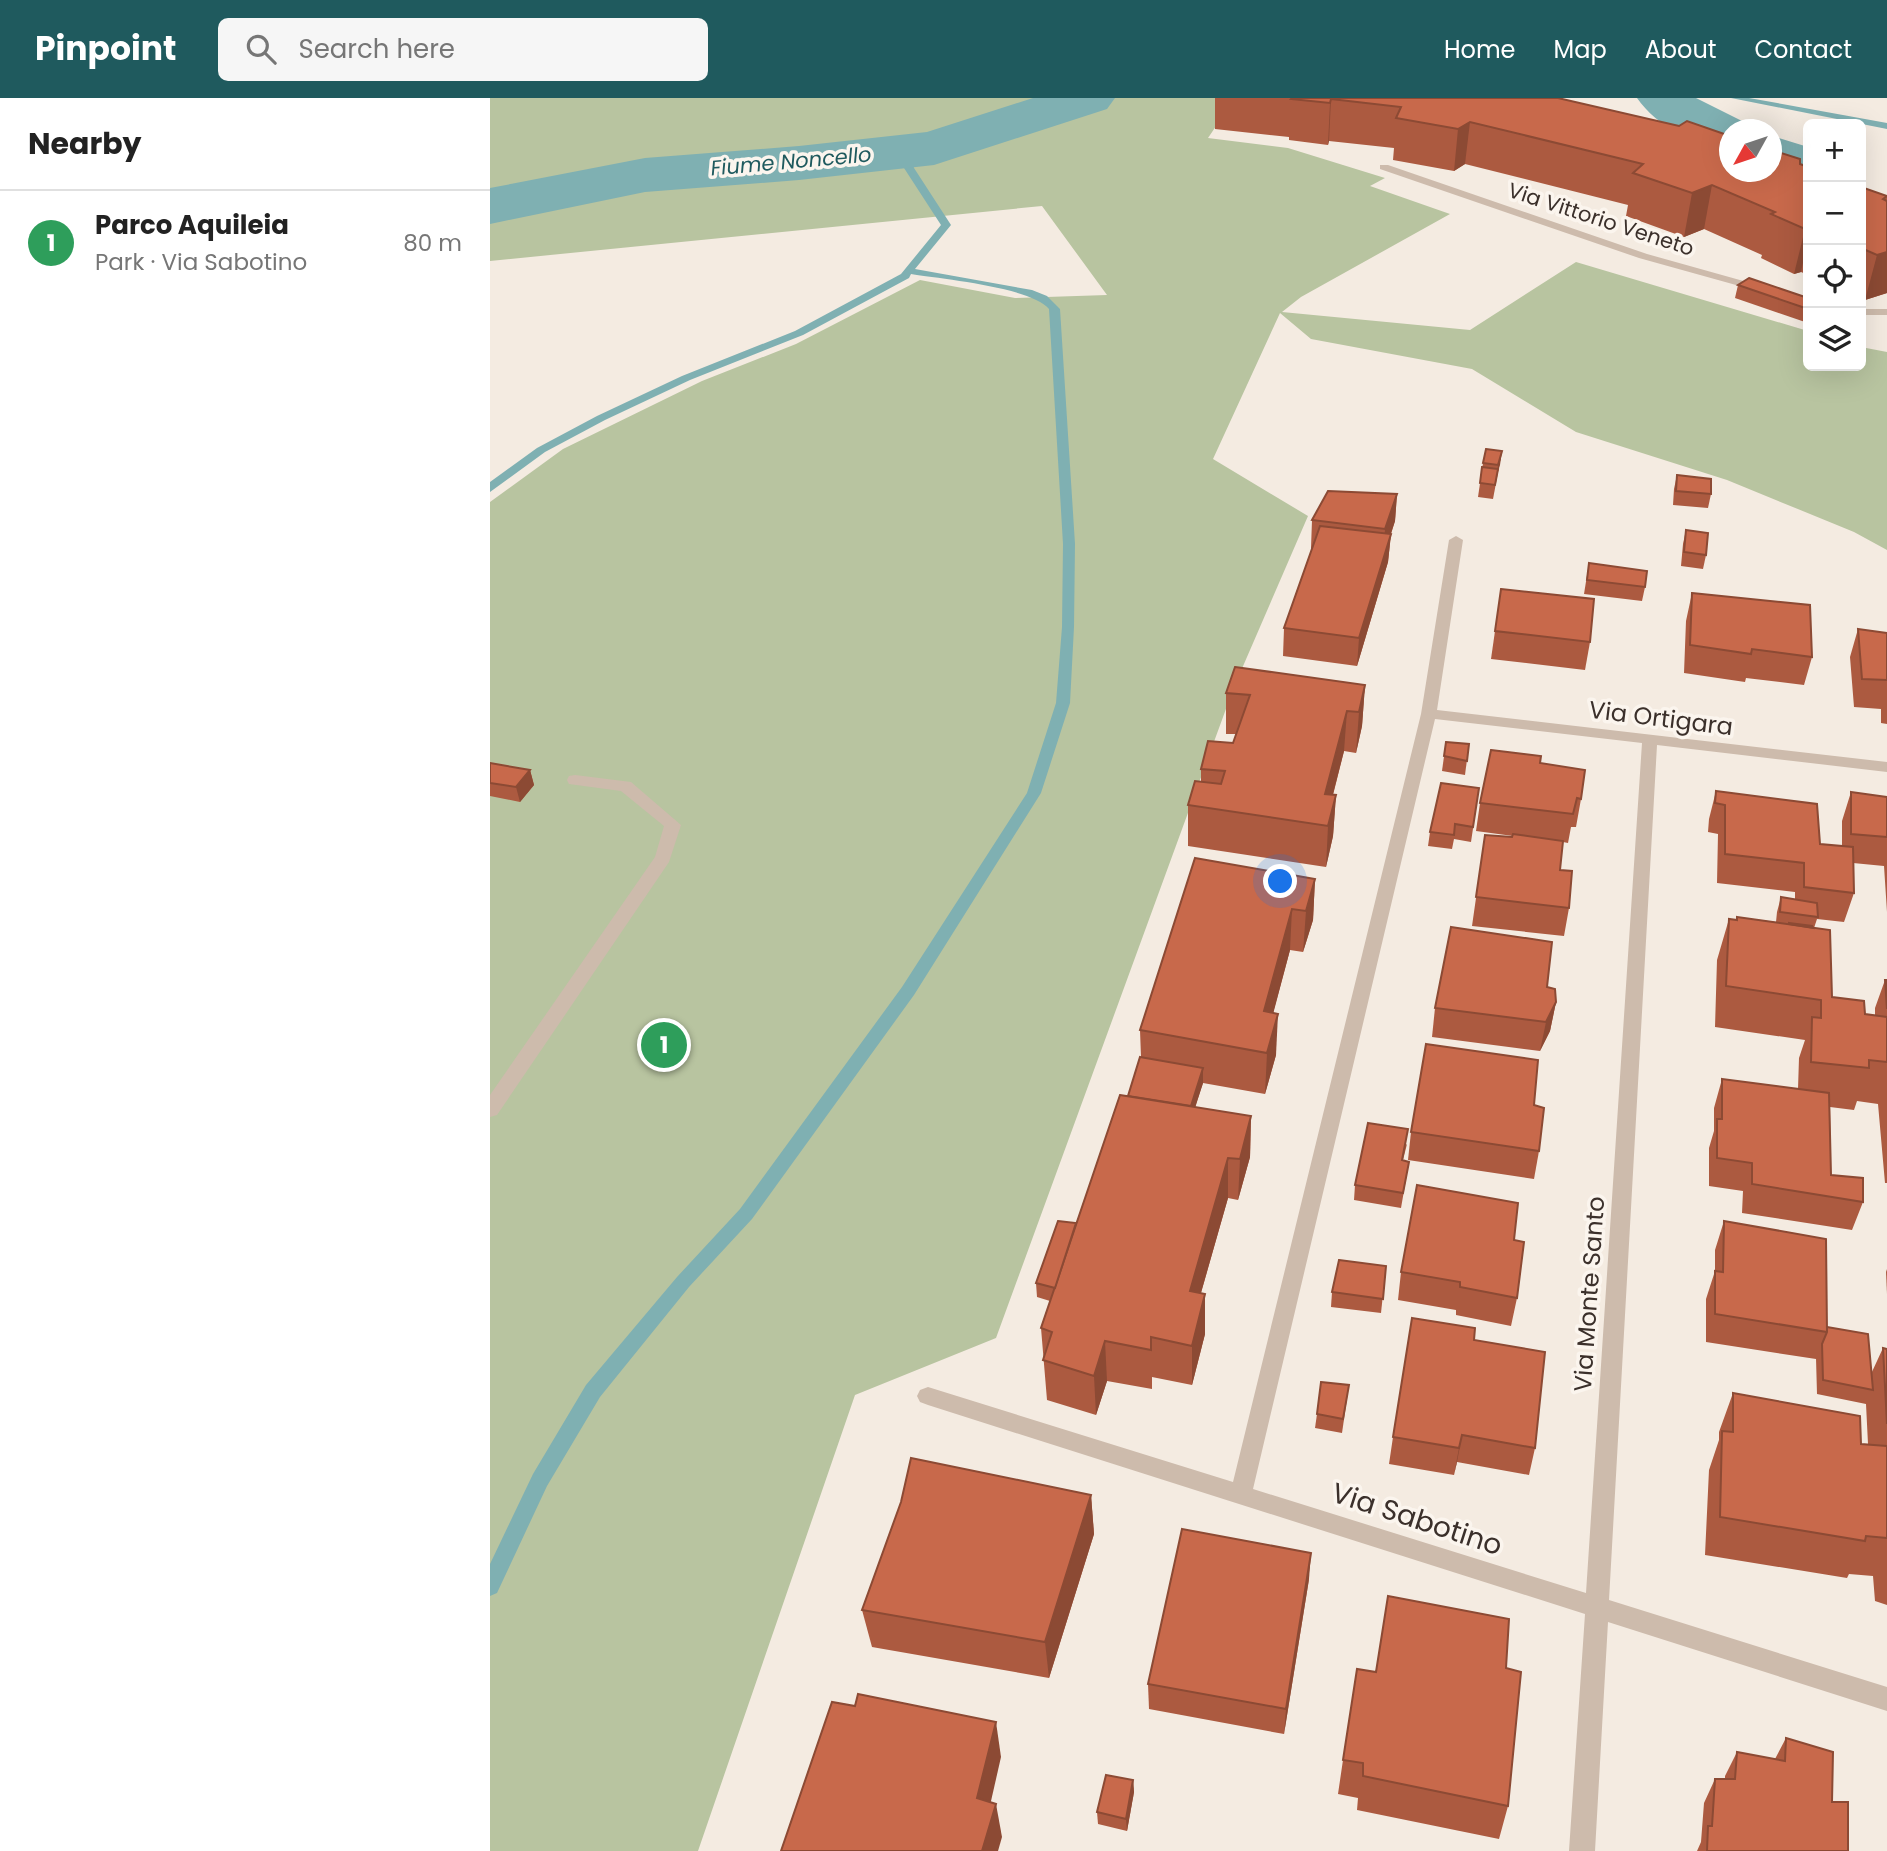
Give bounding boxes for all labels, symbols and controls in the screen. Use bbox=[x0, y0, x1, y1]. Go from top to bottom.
search box bbox=[218, 18, 708, 81]
text: Pinpoint bbox=[35, 25, 176, 72]
icon: search bbox=[242, 30, 280, 68]
text: Search here bbox=[298, 31, 455, 67]
text: Home bbox=[1444, 33, 1516, 66]
text: Map bbox=[1554, 33, 1607, 66]
text: About bbox=[1645, 33, 1716, 66]
text: Contact bbox=[1754, 33, 1852, 66]
north arrow bbox=[1719, 119, 1782, 182]
map controls bbox=[1803, 119, 1866, 371]
button: + bbox=[1803, 119, 1866, 182]
text: Nearby bbox=[28, 122, 142, 165]
water label: Fiume Noncello bbox=[709, 140, 873, 182]
street label: Via Vittorio Veneto bbox=[1504, 175, 1698, 263]
button: − bbox=[1803, 182, 1866, 245]
text: Parco Aquileia bbox=[95, 207, 289, 243]
text: 1 bbox=[47, 227, 55, 259]
text: 80 m bbox=[403, 227, 462, 259]
button: locate bbox=[1803, 245, 1866, 308]
text: Park · Via Sabotino bbox=[95, 246, 307, 278]
button: layers bbox=[1803, 308, 1866, 371]
street label: Via Ortigara bbox=[1587, 693, 1735, 743]
your location bbox=[1263, 864, 1297, 898]
pin: 1 bbox=[641, 1019, 687, 1071]
street label: Via Monte Santo bbox=[1566, 1195, 1612, 1393]
street label: Via Sabotino bbox=[1327, 1473, 1507, 1565]

